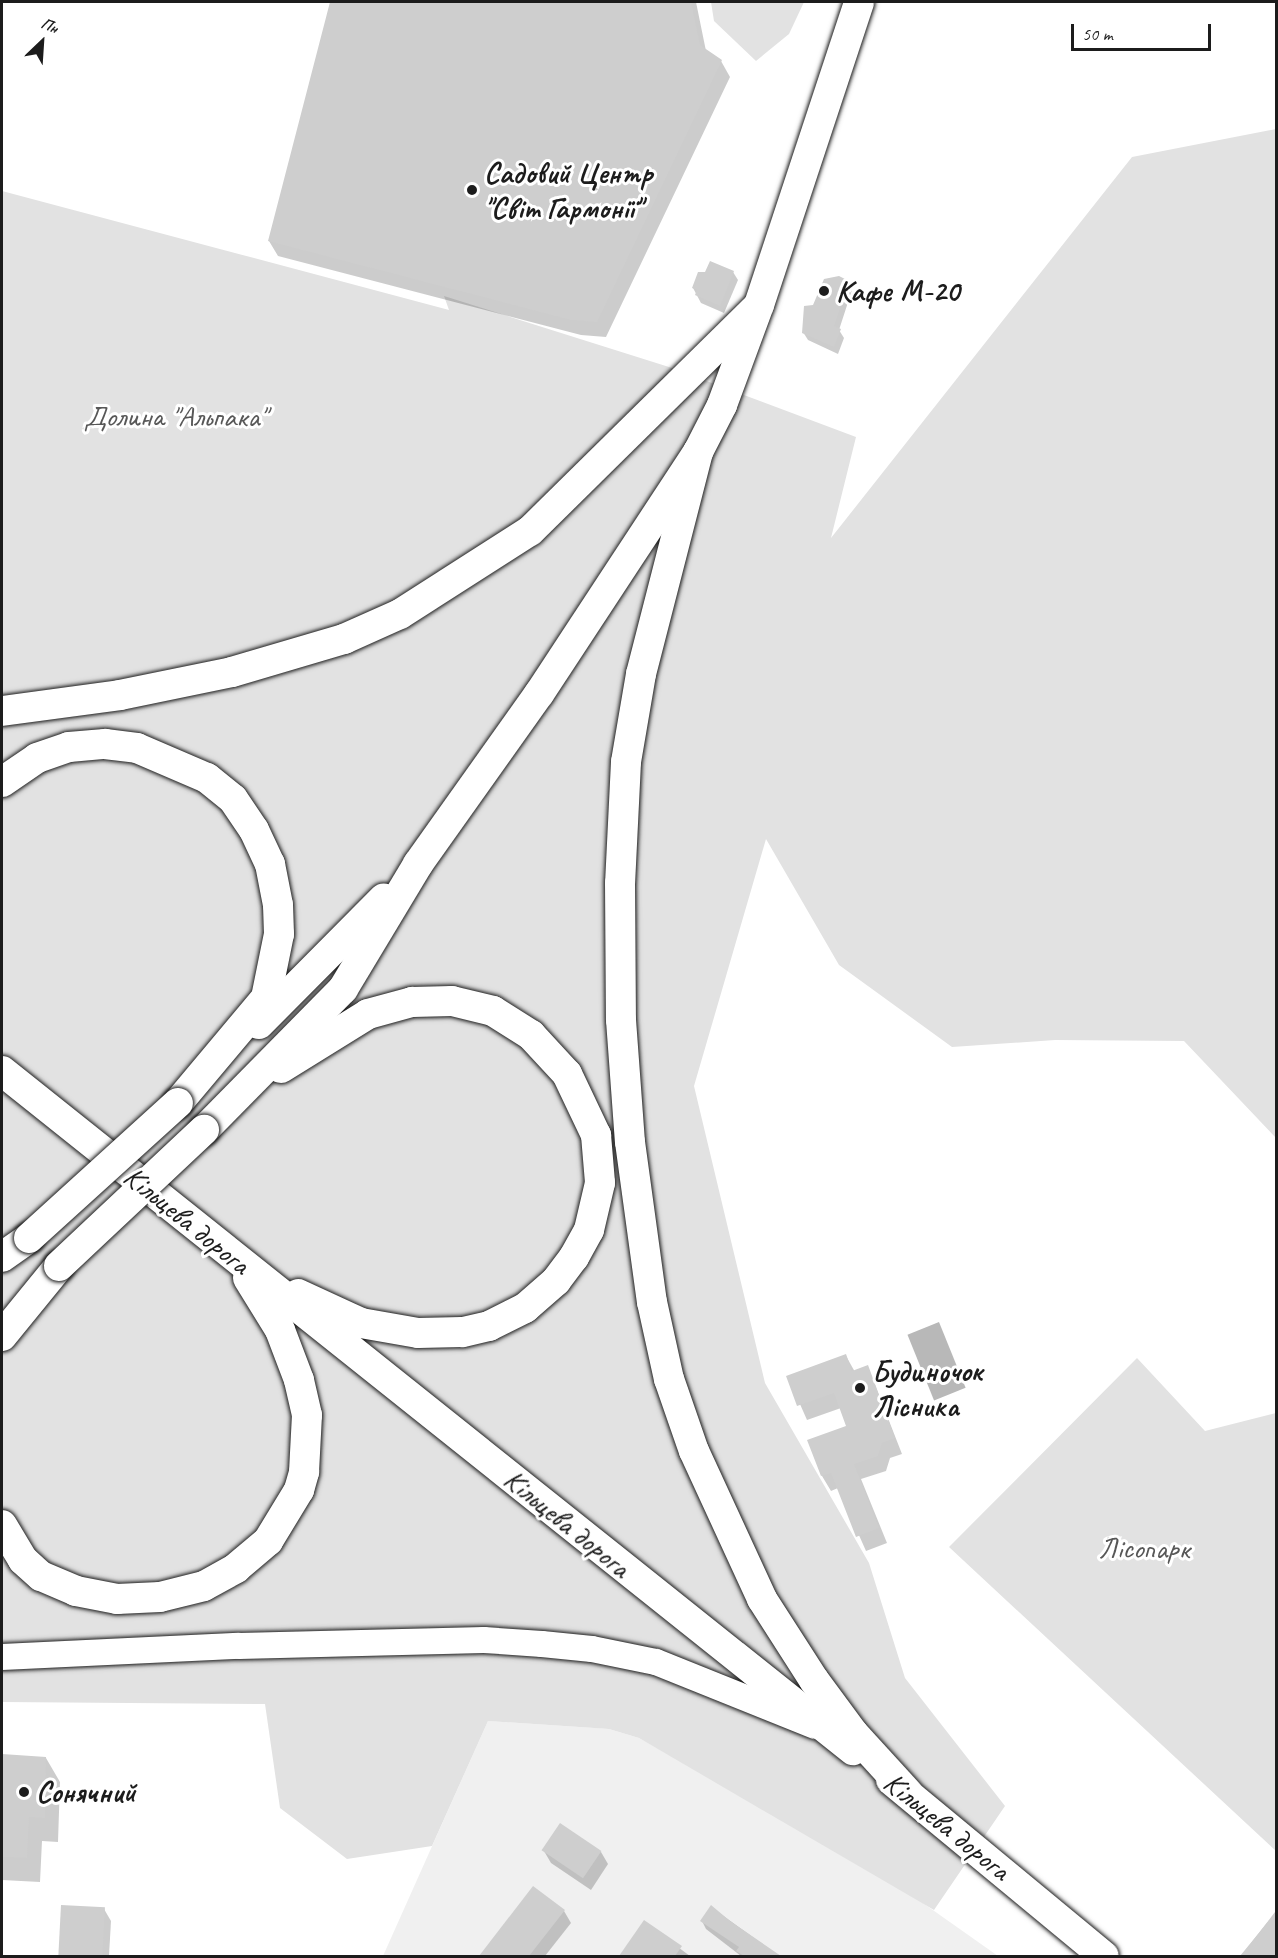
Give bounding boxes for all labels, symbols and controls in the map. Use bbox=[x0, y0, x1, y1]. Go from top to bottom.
north arrow bbox=[12, 12, 72, 72]
scale bar bbox=[1074, 12, 1214, 50]
text: Пн bbox=[38, 13, 61, 38]
text: 50 m bbox=[1082, 23, 1113, 45]
place label: Садовий Центр "Світ Гармонії" bbox=[484, 155, 653, 225]
marker: Садовий Центр "Світ Гармонії" bbox=[465, 183, 479, 197]
place label: Кафе М-20 bbox=[836, 273, 957, 309]
marker: Кафе М-20 bbox=[817, 284, 831, 298]
park label: Долина "Альпака" bbox=[84, 398, 266, 434]
street label: Кільцева дорога bbox=[116, 1158, 258, 1282]
place label: Будиночок Лісника bbox=[872, 1353, 982, 1424]
marker: Будиночок Лісника bbox=[853, 1381, 867, 1395]
street label: Кільцева дорога bbox=[496, 1461, 638, 1585]
park label: Лісопарк bbox=[1099, 1530, 1189, 1566]
street label: Кільцева дорога bbox=[876, 1764, 1018, 1888]
place label: Сонячний bbox=[36, 1774, 136, 1810]
marker: Сонячний bbox=[17, 1785, 31, 1799]

